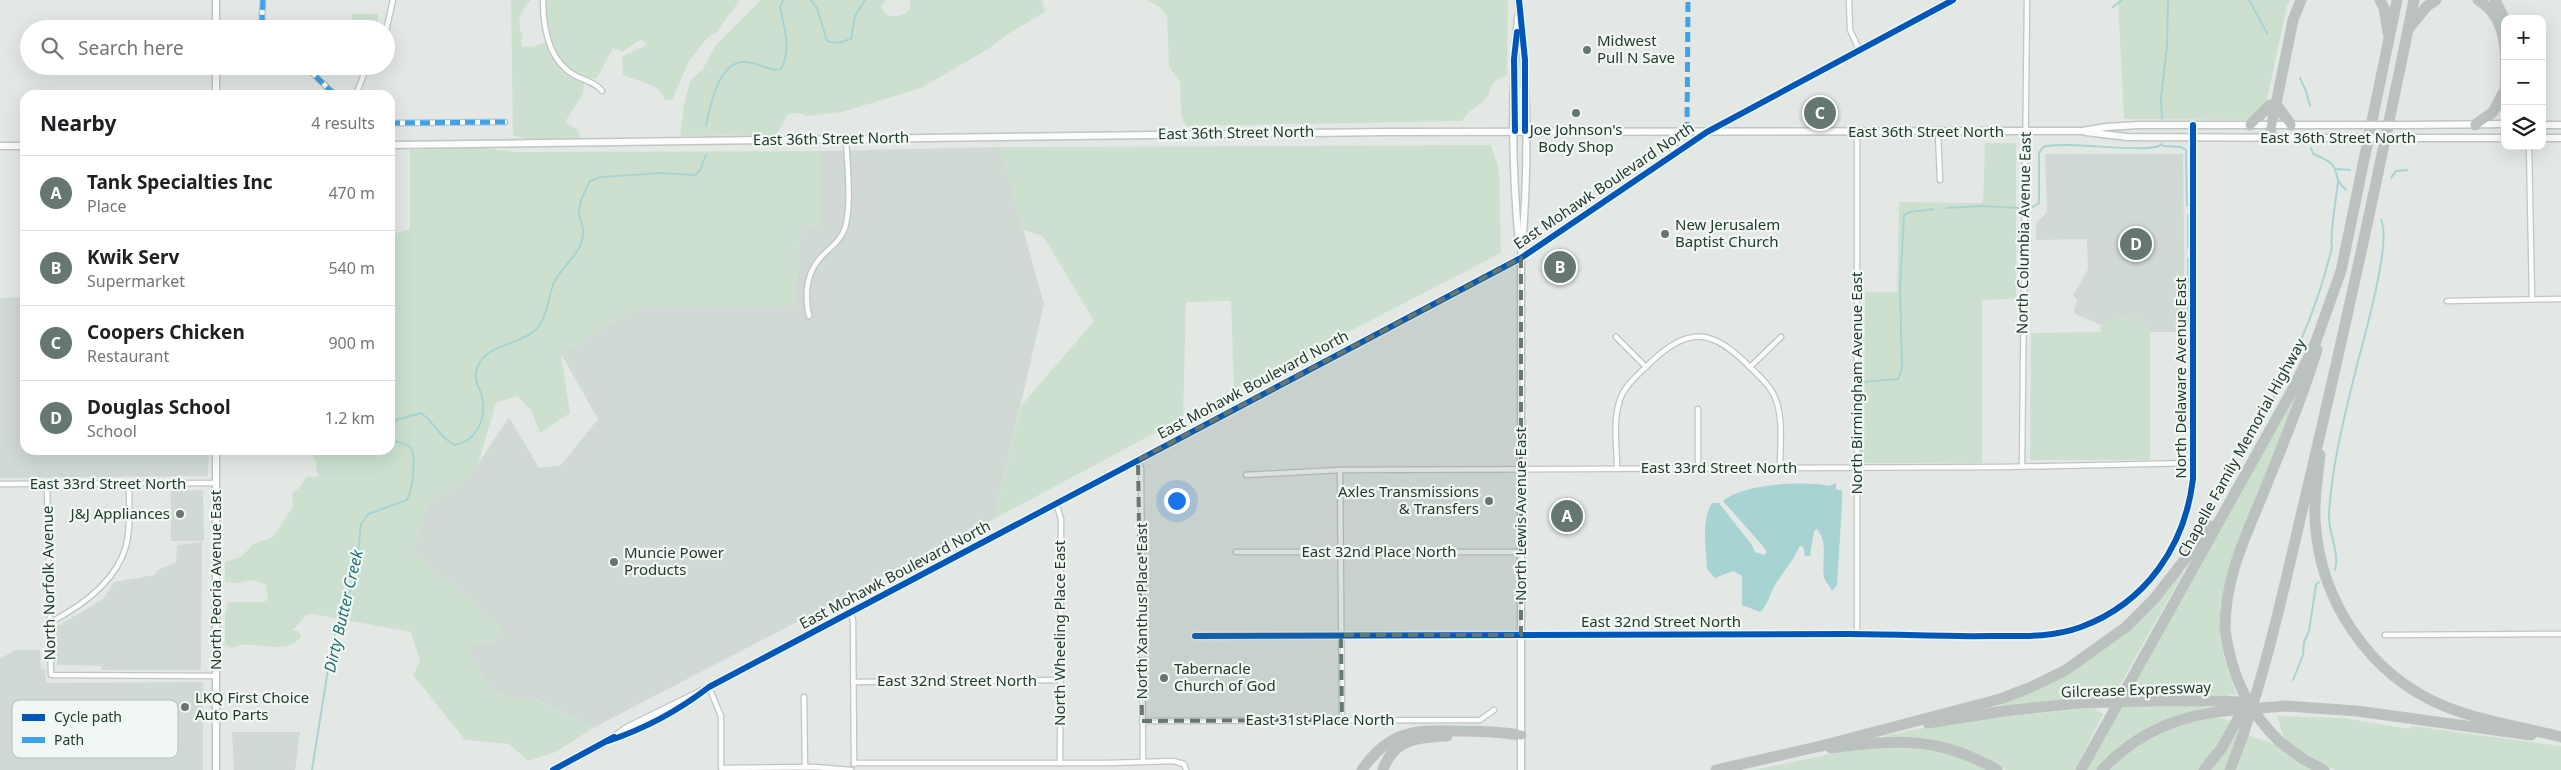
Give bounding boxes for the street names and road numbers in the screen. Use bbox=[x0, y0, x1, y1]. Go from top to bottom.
street label: East Mohawk Boulevard North bbox=[1509, 117, 1698, 253]
street label: East 36th Street North bbox=[1158, 121, 1314, 143]
street label: East 36th Street North bbox=[1848, 121, 2004, 141]
street label: East 36th Street North bbox=[753, 127, 909, 149]
street label: East 36th Street North bbox=[2260, 127, 2416, 147]
street label: North Columbia Avenue East bbox=[2011, 131, 2035, 334]
street label: North Birmingham Avenue East bbox=[1846, 271, 1866, 495]
street label: North Delaware Avenue East bbox=[2170, 277, 2190, 479]
street label: East Mohawk Boulevard North bbox=[1153, 325, 1352, 443]
street label: Chapelle Family Memorial Highway bbox=[2172, 334, 2310, 560]
street label: North Lewis Avenue East bbox=[1510, 426, 1530, 601]
street label: East 33rd Street North bbox=[1641, 457, 1797, 477]
street label: East 33rd Street North bbox=[30, 473, 186, 493]
street label: North Peoria Avenue East bbox=[205, 489, 225, 670]
street label: North Norfolk Avenue bbox=[37, 506, 59, 660]
street label: East Mohawk Boulevard North bbox=[795, 515, 994, 633]
street label: North Xanthus Place East bbox=[1131, 522, 1151, 700]
street label: North Wheeling Place East bbox=[1049, 540, 1069, 726]
street label: East 32nd Place North bbox=[1301, 541, 1457, 561]
street label: East 32nd Street North bbox=[1581, 611, 1741, 631]
street label: East 32nd Street North bbox=[877, 670, 1037, 690]
street label: Gilcrease Expressway bbox=[2061, 676, 2212, 702]
street label: East 31st Place North bbox=[1245, 709, 1395, 729]

